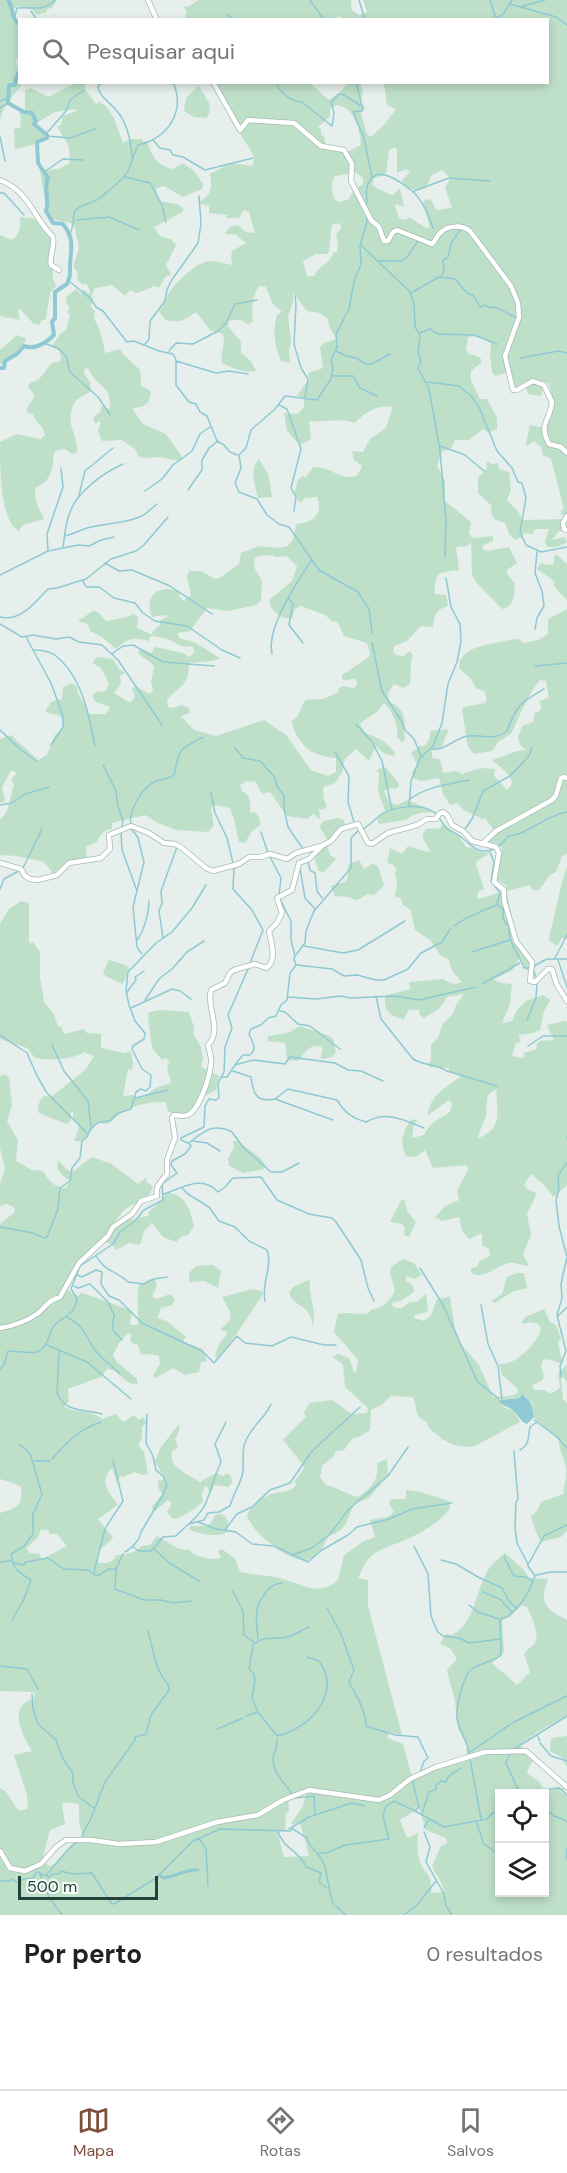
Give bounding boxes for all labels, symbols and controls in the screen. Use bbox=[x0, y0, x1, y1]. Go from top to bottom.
search box bbox=[18, 18, 549, 84]
icon: search bbox=[39, 35, 72, 68]
text: Pesquisar aqui bbox=[87, 37, 235, 66]
map controls bbox=[495, 1789, 549, 1897]
button: locate bbox=[495, 1789, 549, 1843]
button: layers bbox=[495, 1843, 549, 1897]
scale bar bbox=[18, 1873, 158, 1900]
text: 500 m bbox=[27, 1876, 77, 1897]
text: Por perto bbox=[24, 1937, 142, 1971]
text: 0 resultados bbox=[427, 1941, 543, 1967]
tab: Mapa bbox=[73, 2104, 114, 2161]
tab: Rotas bbox=[260, 2104, 301, 2161]
tab: Salvos bbox=[447, 2104, 494, 2161]

